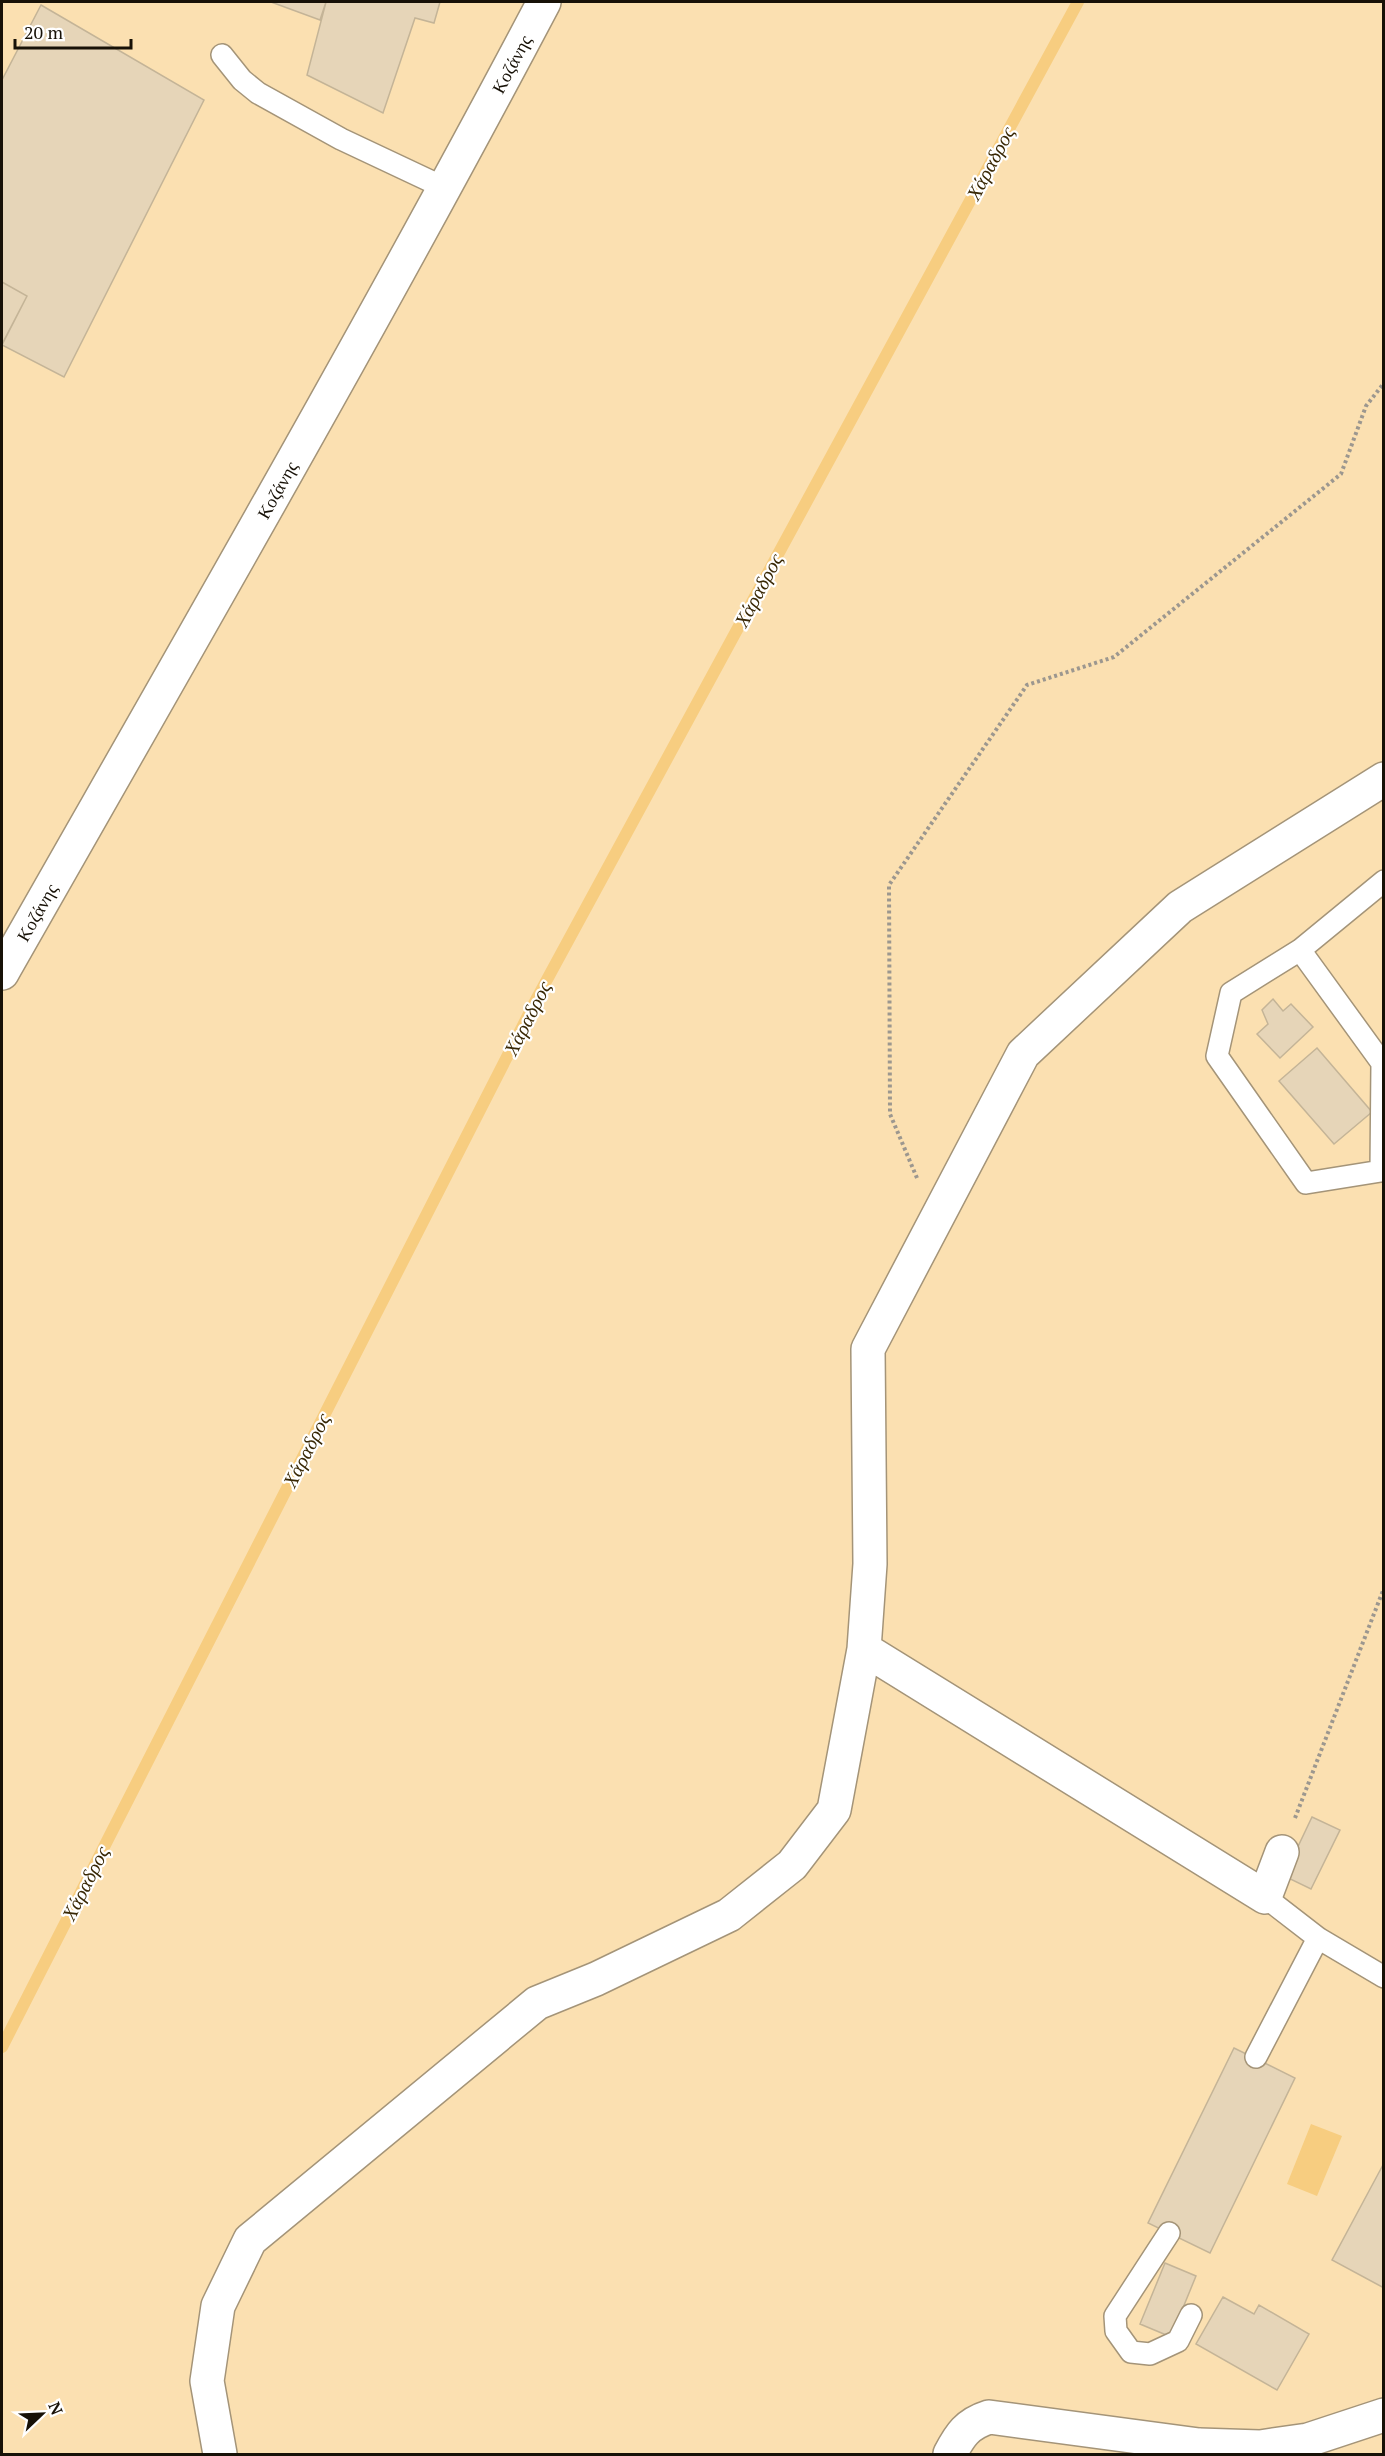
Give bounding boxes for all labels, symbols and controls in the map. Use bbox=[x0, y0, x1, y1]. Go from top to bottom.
scale bar bbox=[15, 12, 130, 50]
text: 20 m bbox=[24, 20, 64, 44]
street label: Κοζάνης bbox=[486, 30, 537, 97]
water label: Χάραδρος bbox=[959, 121, 1021, 205]
street label: Κοζάνης bbox=[251, 456, 303, 523]
water label: Χάραδρος bbox=[727, 548, 789, 632]
street label: Κοζάνης bbox=[11, 879, 63, 945]
water label: Χάραδρος bbox=[496, 976, 558, 1061]
water label: Χάραδρος bbox=[275, 1408, 337, 1493]
water label: Χάραδρος bbox=[54, 1841, 116, 1926]
north arrow bbox=[12, 2384, 72, 2444]
text: N bbox=[43, 2398, 68, 2418]

